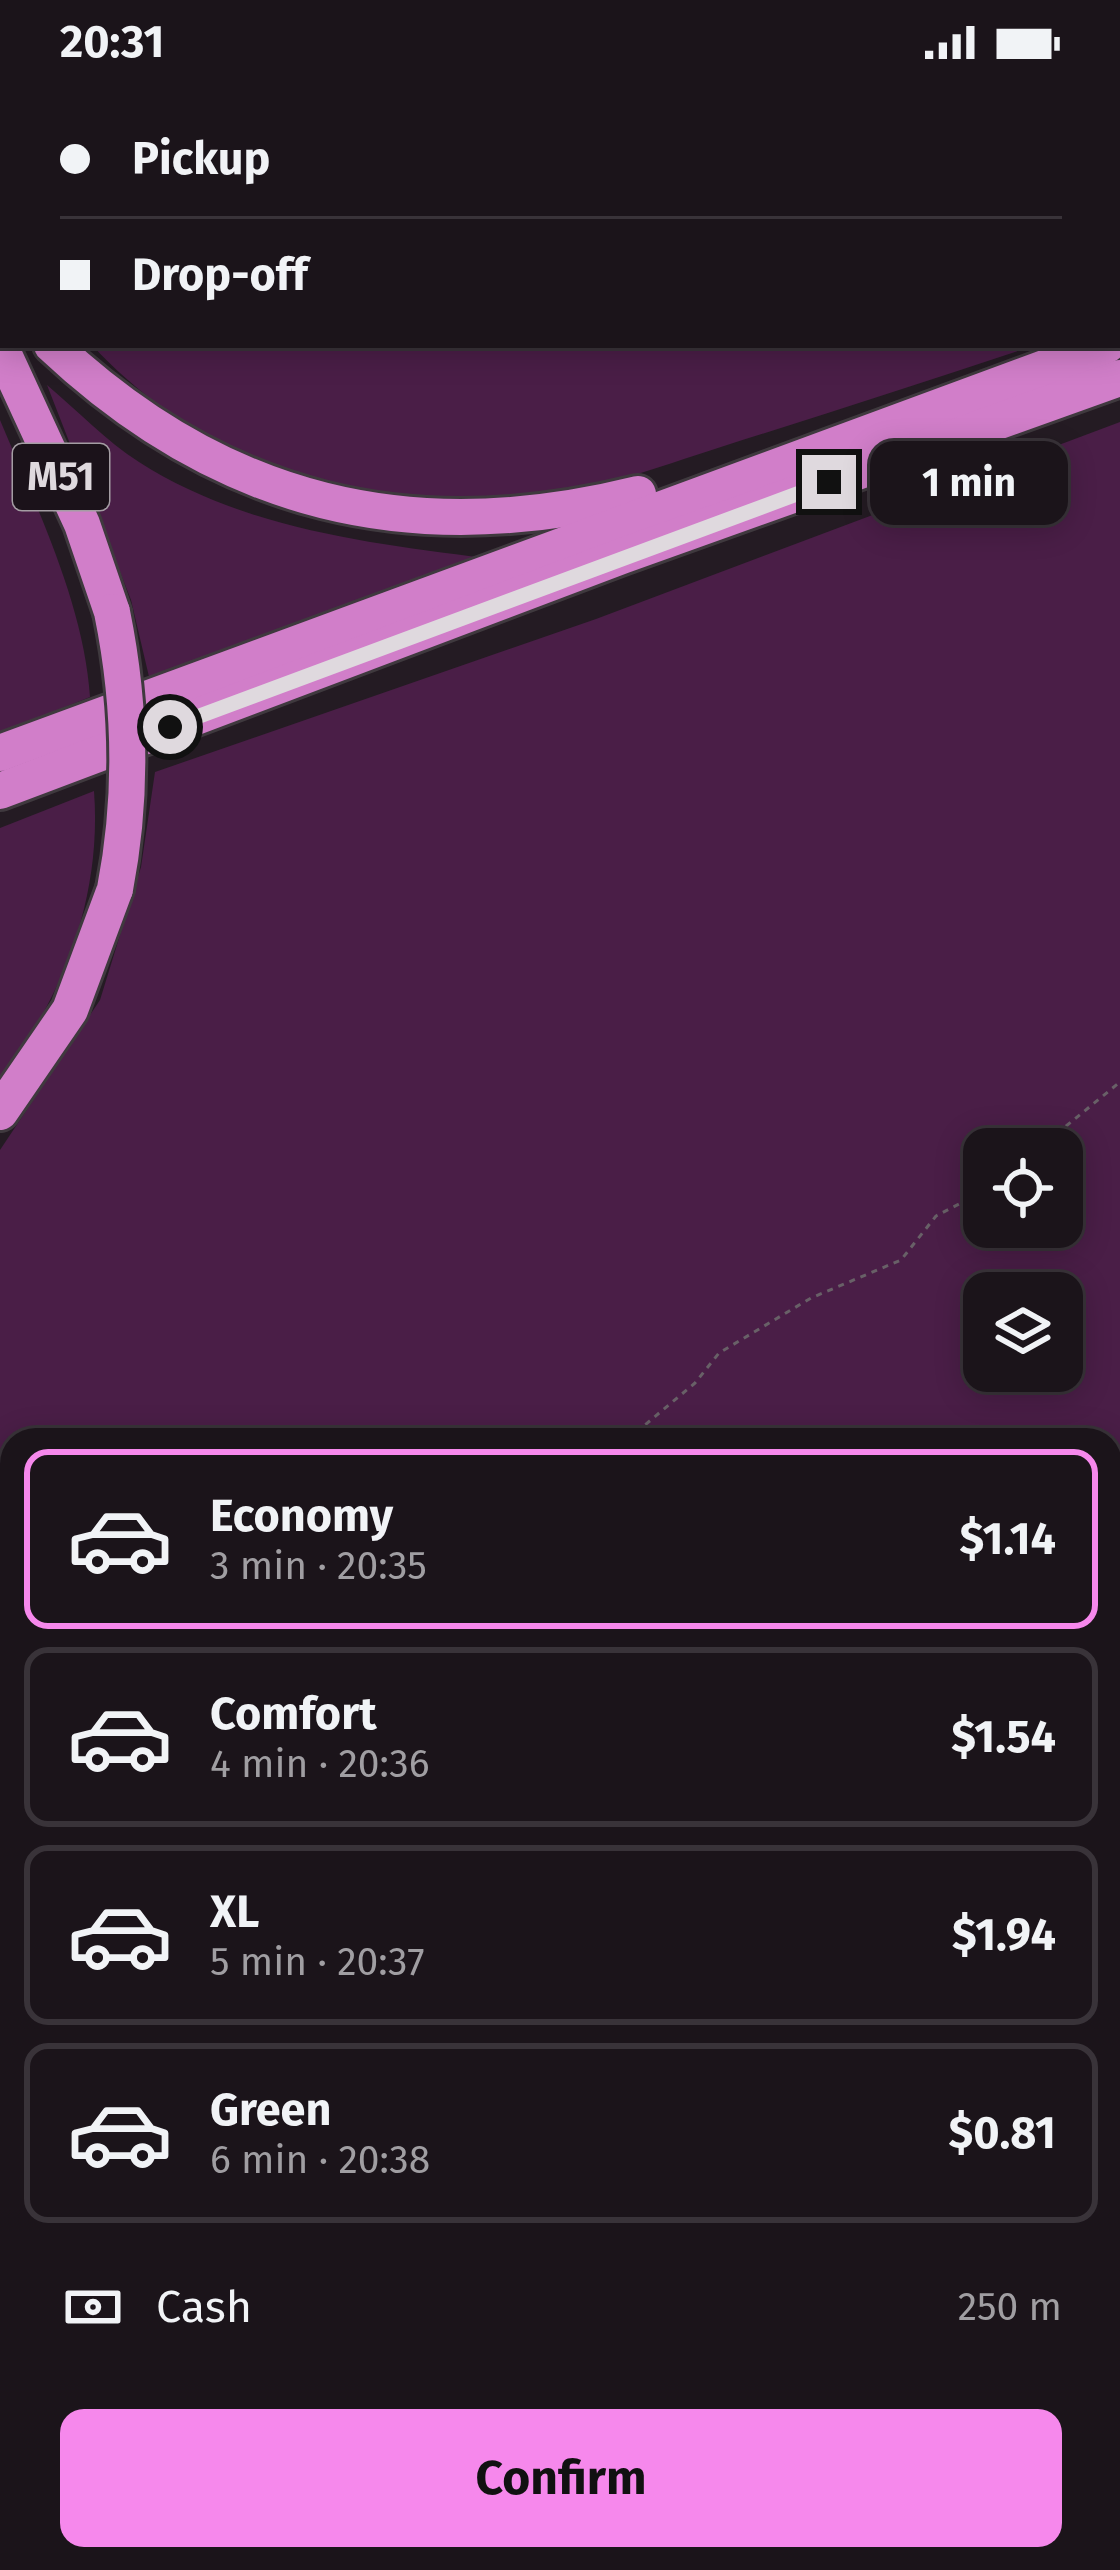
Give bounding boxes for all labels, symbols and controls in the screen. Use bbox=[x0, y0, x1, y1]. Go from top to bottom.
text: 20:31 bbox=[60, 15, 164, 69]
text: Pickup bbox=[132, 132, 270, 186]
text: Drop-off bbox=[132, 248, 308, 302]
callout: 1 min bbox=[871, 440, 1069, 524]
road number: M51 bbox=[13, 444, 109, 510]
route end bbox=[802, 455, 856, 509]
text: 1 min bbox=[922, 460, 1016, 506]
route start bbox=[143, 700, 197, 754]
map controls bbox=[963, 1128, 1083, 1392]
button: locate bbox=[963, 1128, 1083, 1248]
button: layers bbox=[963, 1272, 1083, 1392]
icon: car bbox=[66, 1485, 174, 1593]
text: Economy bbox=[210, 1489, 393, 1543]
text: $1.14 bbox=[959, 1512, 1056, 1566]
text: 3 min · 20:35 bbox=[210, 1543, 427, 1589]
icon: car bbox=[66, 1683, 174, 1791]
text: Comfort bbox=[210, 1687, 377, 1741]
text: $1.54 bbox=[951, 1710, 1056, 1764]
text: 4 min · 20:36 bbox=[210, 1741, 429, 1787]
icon: car bbox=[66, 1881, 174, 1989]
text: XL bbox=[210, 1885, 259, 1939]
text: $1.94 bbox=[952, 1908, 1056, 1962]
text: 5 min · 20:37 bbox=[210, 1939, 425, 1985]
icon: car bbox=[66, 2079, 174, 2187]
text: Green bbox=[210, 2083, 331, 2137]
text: $0.81 bbox=[948, 2106, 1056, 2160]
text: 6 min · 20:38 bbox=[210, 2137, 430, 2183]
icon: cash bbox=[60, 2274, 126, 2340]
text: Cash bbox=[156, 2280, 252, 2334]
text: 250 m bbox=[958, 2284, 1062, 2330]
button: Confirm bbox=[60, 2409, 1062, 2547]

